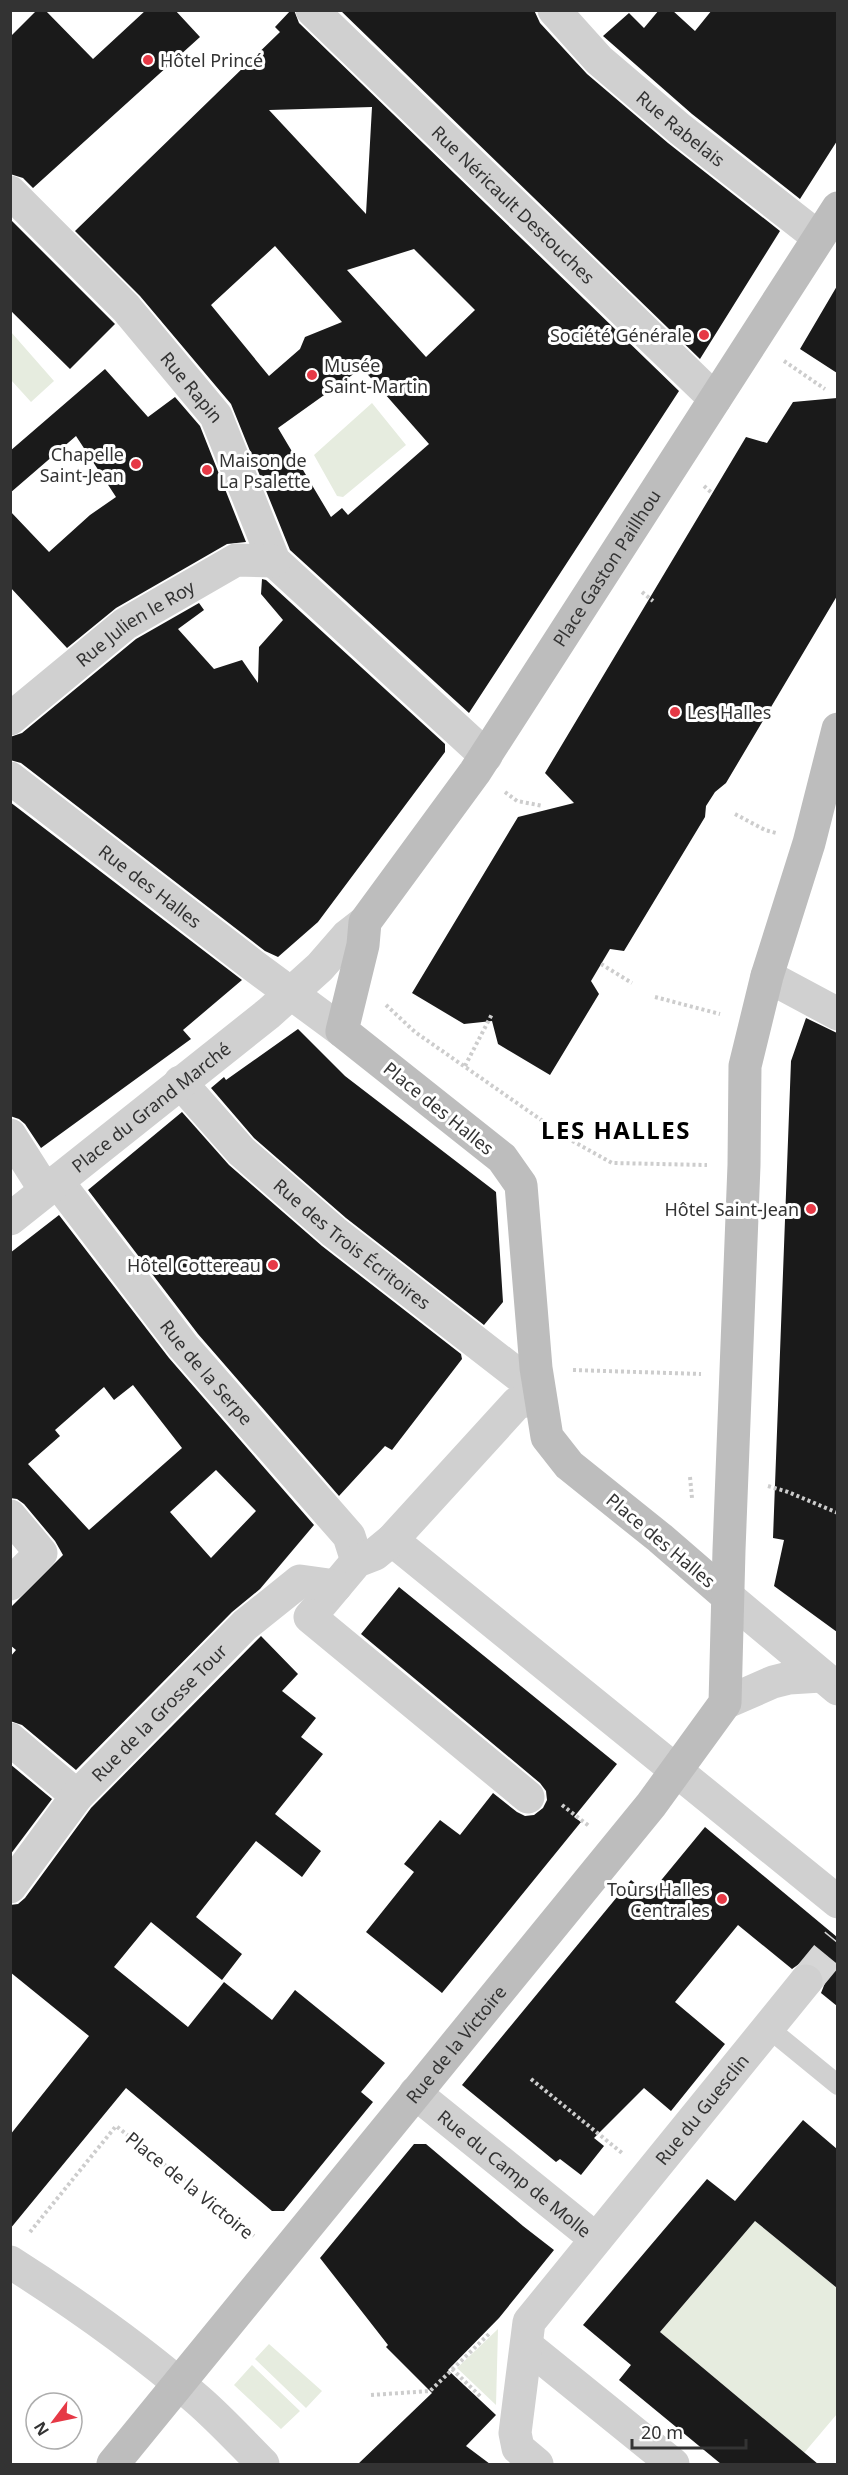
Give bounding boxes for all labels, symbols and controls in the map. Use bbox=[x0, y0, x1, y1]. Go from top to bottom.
place label: Hôtel Princé bbox=[160, 48, 263, 72]
marker: Hôtel Princé bbox=[141, 53, 155, 67]
street label: Rue Rabelais bbox=[631, 85, 730, 172]
street label: Rue Néricault Destouches bbox=[427, 120, 600, 289]
place label: Société Générale bbox=[550, 323, 692, 347]
marker: Société Générale bbox=[697, 328, 711, 342]
street label: Rue Rapin bbox=[155, 347, 228, 428]
place label: Musée Saint-Martin bbox=[324, 353, 428, 398]
marker: Musée Saint-Martin bbox=[305, 368, 319, 382]
place label: Chapelle Saint-Jean bbox=[40, 442, 124, 487]
place label: Maison de La Psalette bbox=[219, 448, 311, 493]
marker: Chapelle Saint-Jean bbox=[129, 457, 143, 471]
marker: Maison de La Psalette bbox=[200, 463, 214, 477]
street label: Place Gaston Paillhou bbox=[547, 485, 666, 651]
street label: Rue Julien le Roy bbox=[71, 574, 200, 672]
place label: Les Halles bbox=[687, 700, 771, 724]
marker: Les Halles bbox=[668, 705, 682, 719]
street label: Rue des Halles bbox=[94, 839, 206, 933]
street label: Place du Grand Marché bbox=[66, 1036, 235, 1178]
street label: Place des Halles bbox=[379, 1056, 499, 1160]
district label: LES HALLES bbox=[541, 1113, 691, 1146]
street label: Rue des Trois Écritoires bbox=[269, 1173, 436, 1315]
place label: Hôtel Saint-Jean bbox=[664, 1197, 799, 1221]
marker: Hôtel Saint-Jean bbox=[804, 1202, 818, 1216]
place label: Hôtel Cottereau bbox=[127, 1253, 261, 1277]
marker: Hôtel Cottereau bbox=[266, 1258, 280, 1272]
street label: Rue de la Serpe bbox=[155, 1315, 259, 1430]
street label: Place des Halles bbox=[602, 1487, 720, 1593]
street label: Rue de la Grosse Tour bbox=[86, 1638, 232, 1787]
place label: Tours Halles Centrales bbox=[607, 1877, 710, 1922]
marker: Tours Halles Centrales bbox=[715, 1892, 729, 1906]
street label: Rue de la Victoire bbox=[400, 1980, 511, 2108]
street label: Rue du Guesclin bbox=[650, 2049, 754, 2170]
street label: Rue du Camp de Molle bbox=[433, 2104, 596, 2243]
street label: Place de la Victoire bbox=[121, 2126, 259, 2244]
north arrow bbox=[24, 2391, 84, 2451]
scale bar bbox=[632, 2412, 746, 2450]
text: N bbox=[29, 2418, 54, 2440]
text: 20 m bbox=[641, 2420, 683, 2444]

